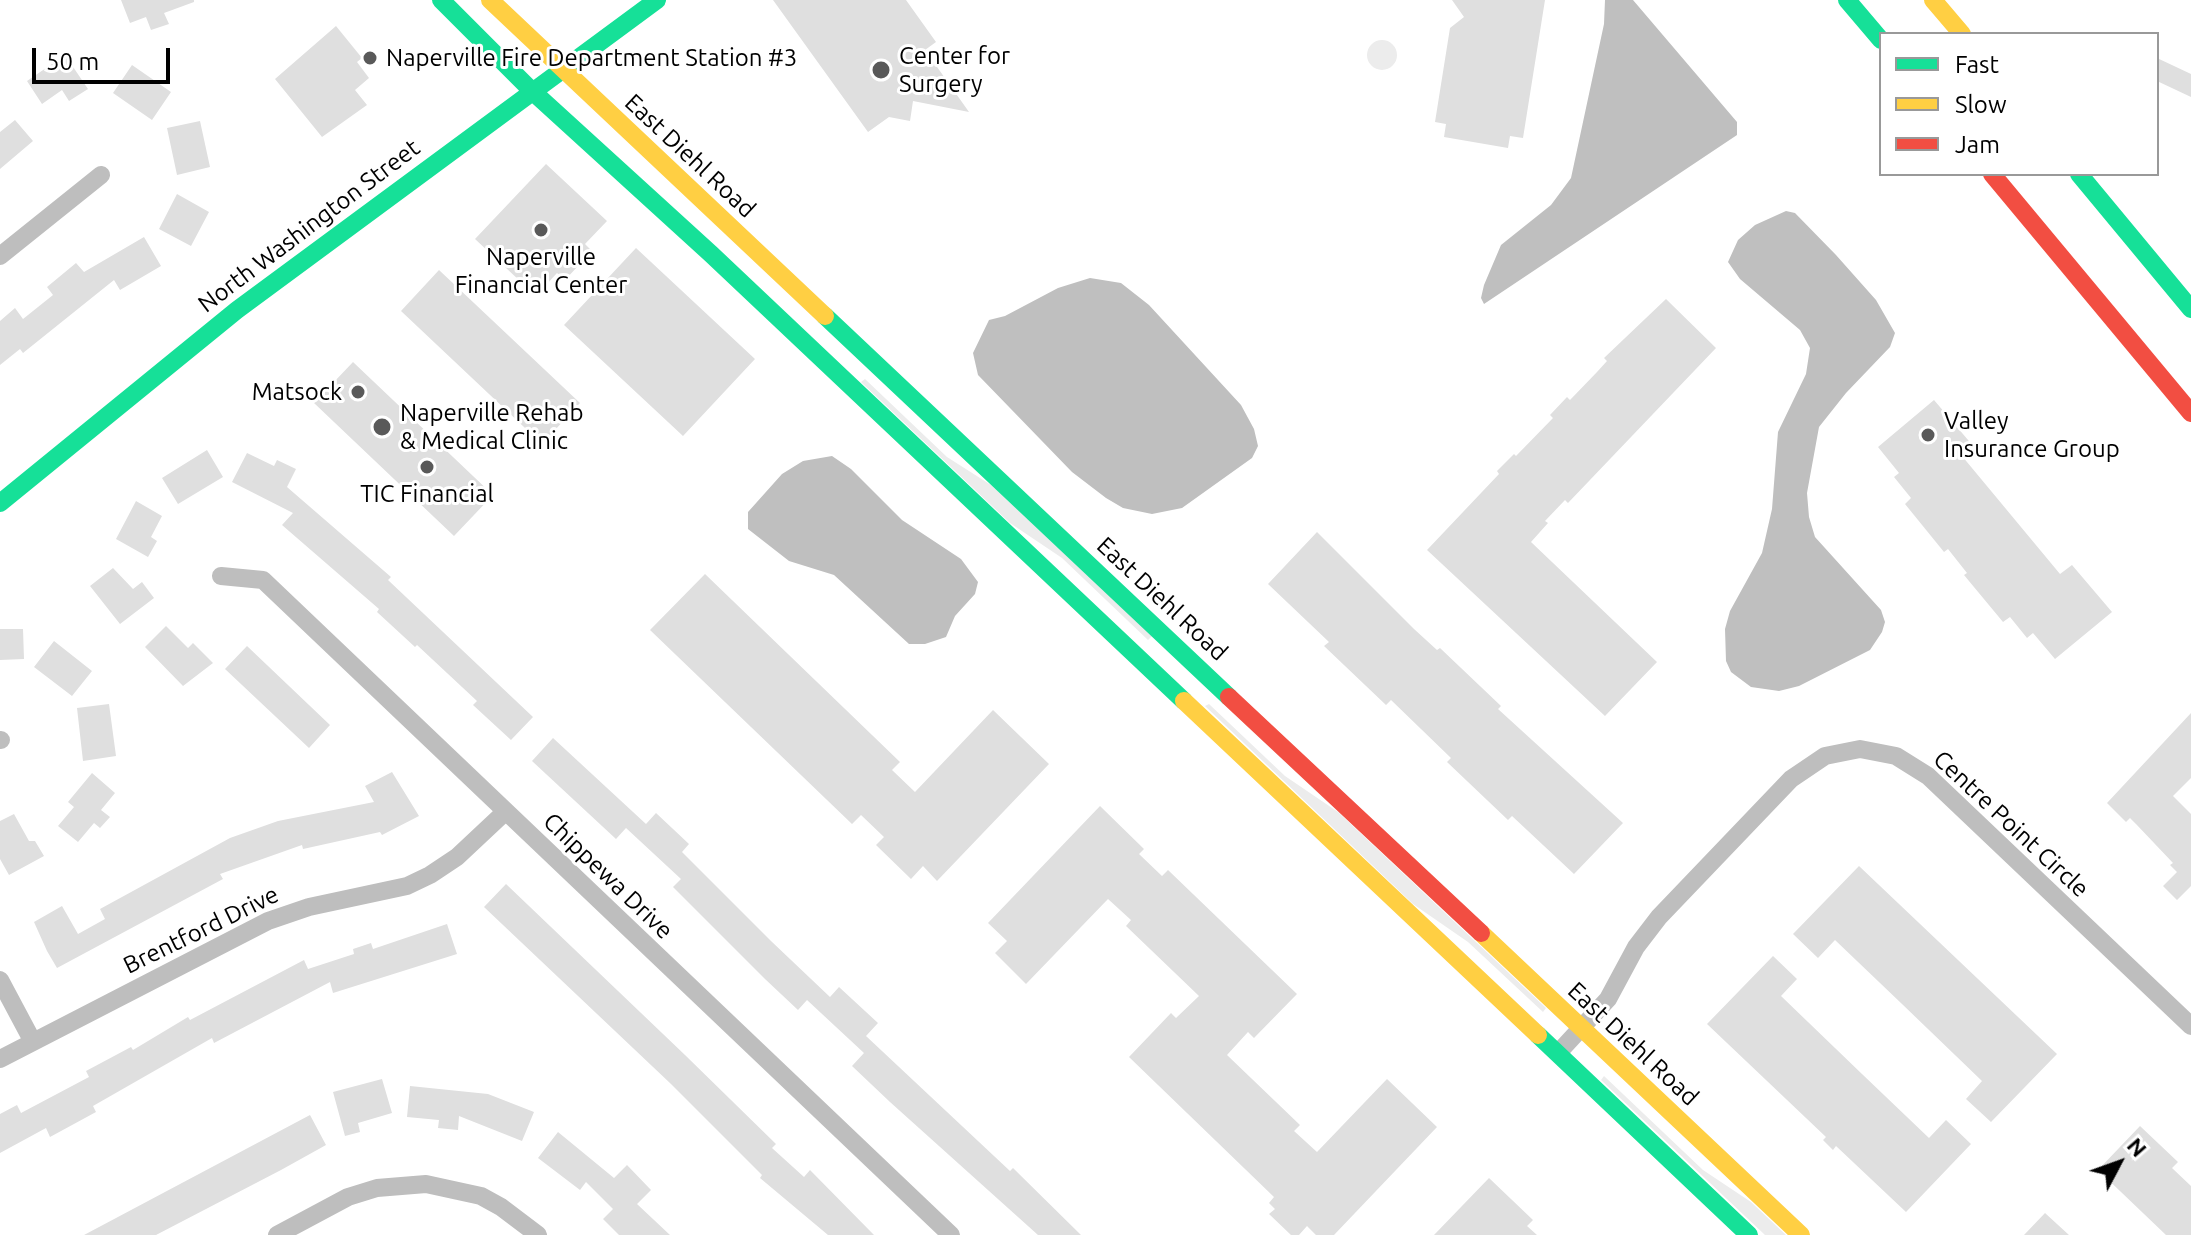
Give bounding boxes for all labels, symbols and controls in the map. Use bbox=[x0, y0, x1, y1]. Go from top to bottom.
scale bar bbox=[36, 32, 174, 82]
legend bbox=[1879, 32, 2159, 176]
place label: Center for Surgery bbox=[899, 42, 1010, 98]
place label: Naperville Fire Department Station #3 bbox=[386, 44, 797, 72]
text: 50 m bbox=[46, 48, 99, 75]
marker: Naperville Fire Department Station #3 bbox=[361, 49, 379, 67]
text: Fast bbox=[1955, 51, 1999, 78]
marker: Center for Surgery bbox=[870, 59, 892, 81]
street label: East Diehl Road bbox=[619, 88, 761, 224]
text: Slow bbox=[1955, 91, 2007, 118]
text: Jam bbox=[1955, 131, 2000, 158]
street label: North Washington Street bbox=[192, 133, 426, 319]
marker: Naperville Financial Center bbox=[532, 221, 550, 239]
place label: Naperville Financial Center bbox=[455, 243, 627, 299]
place label: Matsock bbox=[252, 378, 342, 406]
marker: Matsock bbox=[349, 383, 367, 401]
place label: Naperville Rehab & Medical Clinic bbox=[400, 399, 583, 455]
place label: Valley Insurance Group bbox=[1944, 407, 2120, 463]
marker: Naperville Rehab & Medical Clinic bbox=[371, 416, 393, 438]
marker: Valley Insurance Group bbox=[1919, 426, 1937, 444]
marker: TIC Financial bbox=[418, 458, 436, 476]
place label: TIC Financial bbox=[360, 480, 494, 508]
street label: East Diehl Road bbox=[1091, 531, 1233, 667]
street label: Centre Point Circle bbox=[1927, 745, 2095, 903]
street label: Chippewa Drive bbox=[537, 807, 679, 945]
street label: Brentford Drive bbox=[119, 880, 283, 980]
street label: East Diehl Road bbox=[1562, 976, 1704, 1112]
north arrow bbox=[2079, 1123, 2159, 1203]
text: N bbox=[2123, 1133, 2152, 1161]

